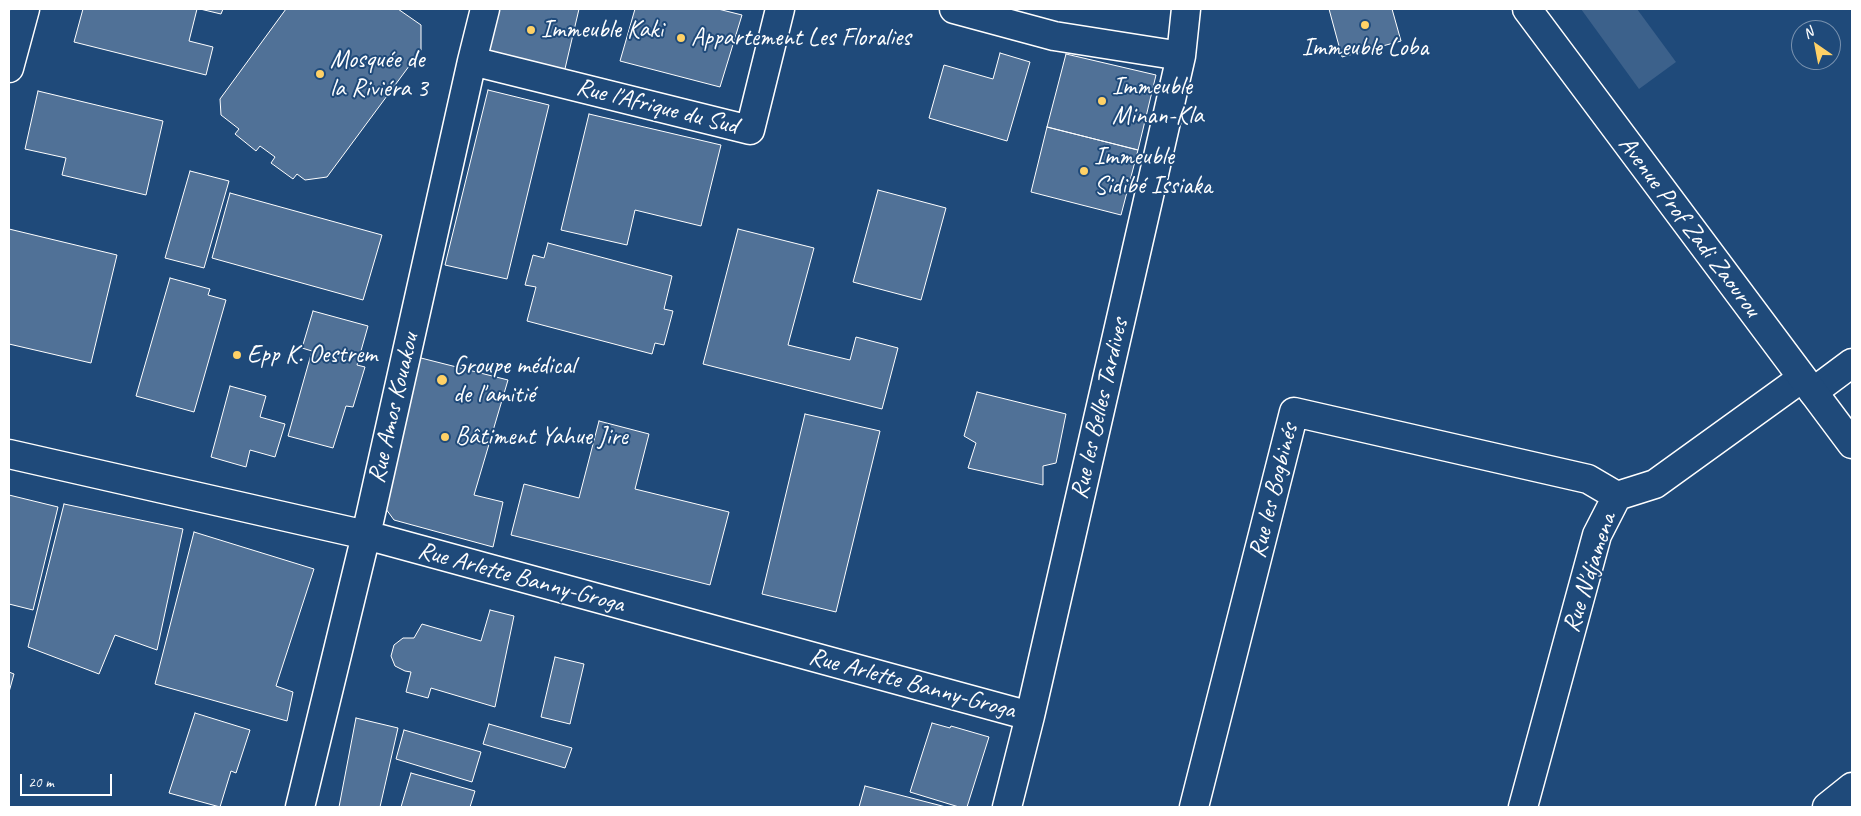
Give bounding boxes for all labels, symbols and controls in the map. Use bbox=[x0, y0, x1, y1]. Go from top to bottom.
place label: Immeuble Kaki bbox=[541, 15, 663, 45]
marker: Immeuble Loba bbox=[1359, 19, 1371, 31]
north arrow bbox=[1791, 20, 1841, 70]
place label: Appartement Les Floralies bbox=[691, 23, 911, 53]
text: N bbox=[1800, 23, 1816, 42]
marker: Immeuble Kaki bbox=[525, 24, 537, 36]
marker: Appartement Les Floralies bbox=[675, 32, 687, 44]
place label: Immeuble Loba bbox=[1302, 33, 1428, 63]
place label: Mosquée de la Riviéra 3 bbox=[330, 45, 428, 104]
marker: Mosquée de la Riviéra 3 bbox=[314, 68, 326, 80]
street label: Rue l'Afrique du Sud bbox=[573, 72, 741, 142]
place label: Immeuble Minan-Kla bbox=[1112, 72, 1203, 131]
marker: Immeuble Minan-Kla bbox=[1096, 95, 1108, 107]
street label: Avenue Prof Zadi Zaourou bbox=[1611, 131, 1767, 323]
place label: Immeuble Sidibé Issiaka bbox=[1094, 142, 1212, 201]
marker: Immeuble Sidibé Issiaka bbox=[1078, 165, 1090, 177]
street label: Rue les Belles Tardives bbox=[1065, 316, 1135, 502]
street label: Rue Amos Kouakou bbox=[362, 330, 426, 486]
place label: Epp K. Oestrem bbox=[247, 340, 377, 370]
marker: Epp K. Oestrem bbox=[231, 349, 243, 361]
place label: Groupe médical de l'amitié bbox=[453, 351, 576, 410]
marker: Groupe médical de l'amitié bbox=[435, 373, 449, 387]
street label: Rue les Bogbinés bbox=[1243, 421, 1305, 561]
place label: Bâtiment Yahue Jire bbox=[455, 422, 627, 452]
marker: Bâtiment Yahue Jire bbox=[439, 431, 451, 443]
street label: Rue N'djamena bbox=[1557, 510, 1623, 636]
street label: Rue Arlette Banny-Groga bbox=[415, 536, 627, 620]
street label: Rue Arlette Banny-Groga bbox=[806, 642, 1018, 726]
scale bar bbox=[22, 764, 115, 796]
text: 20 m bbox=[28, 773, 54, 792]

